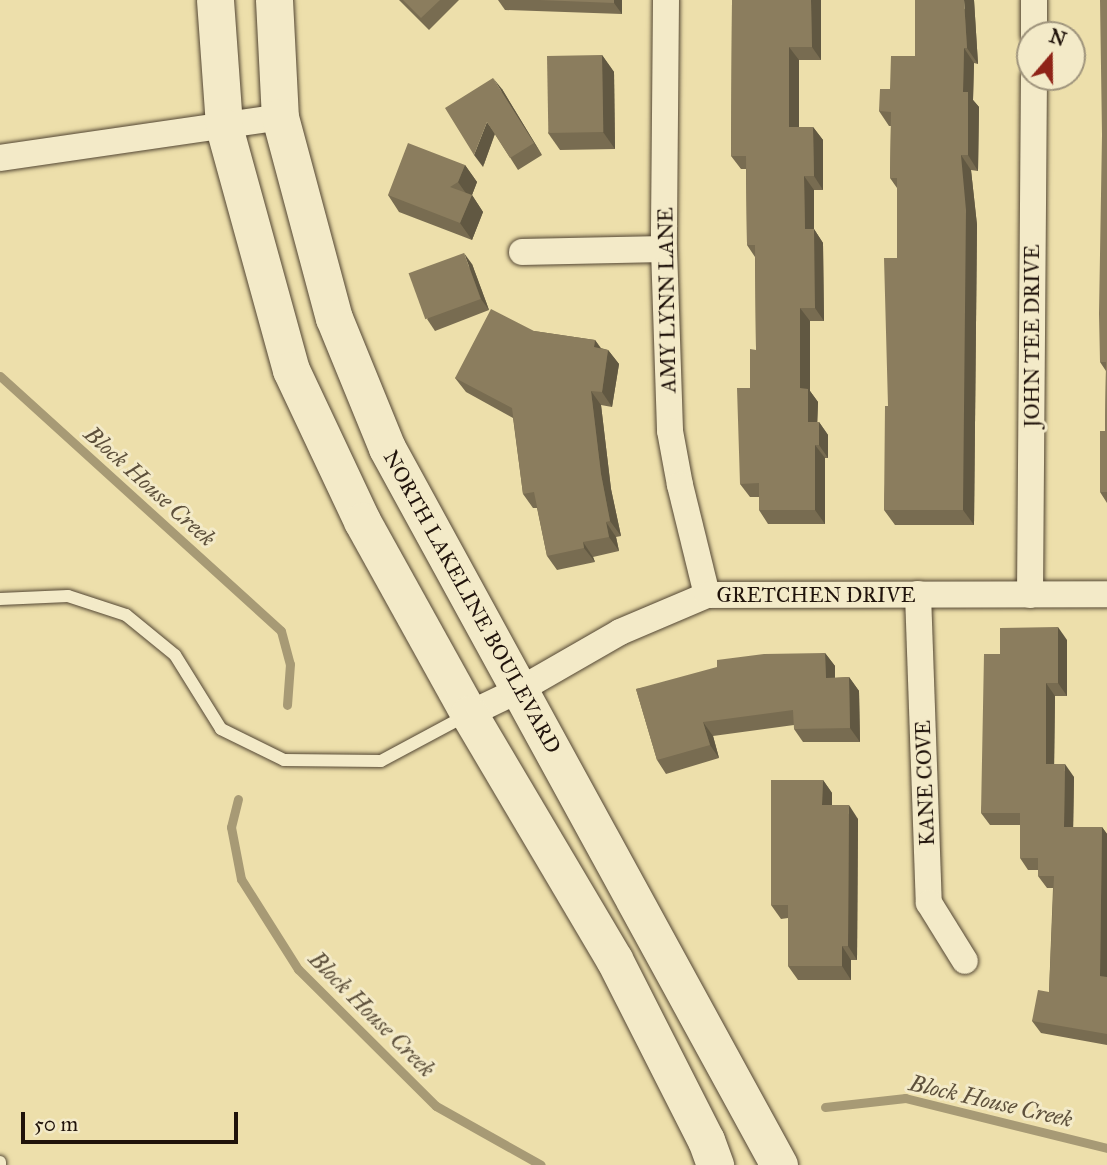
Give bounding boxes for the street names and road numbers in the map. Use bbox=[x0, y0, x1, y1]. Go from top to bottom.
street label: AMY LYNN LANE bbox=[653, 207, 681, 393]
street label: JOHN TEE DRIVE bbox=[1019, 244, 1045, 428]
street label: NORTH LAKELINE BOULEVARD bbox=[378, 446, 566, 758]
street label: GRETCHEN DRIVE bbox=[716, 582, 916, 608]
street label: KANE COVE bbox=[910, 720, 940, 846]

